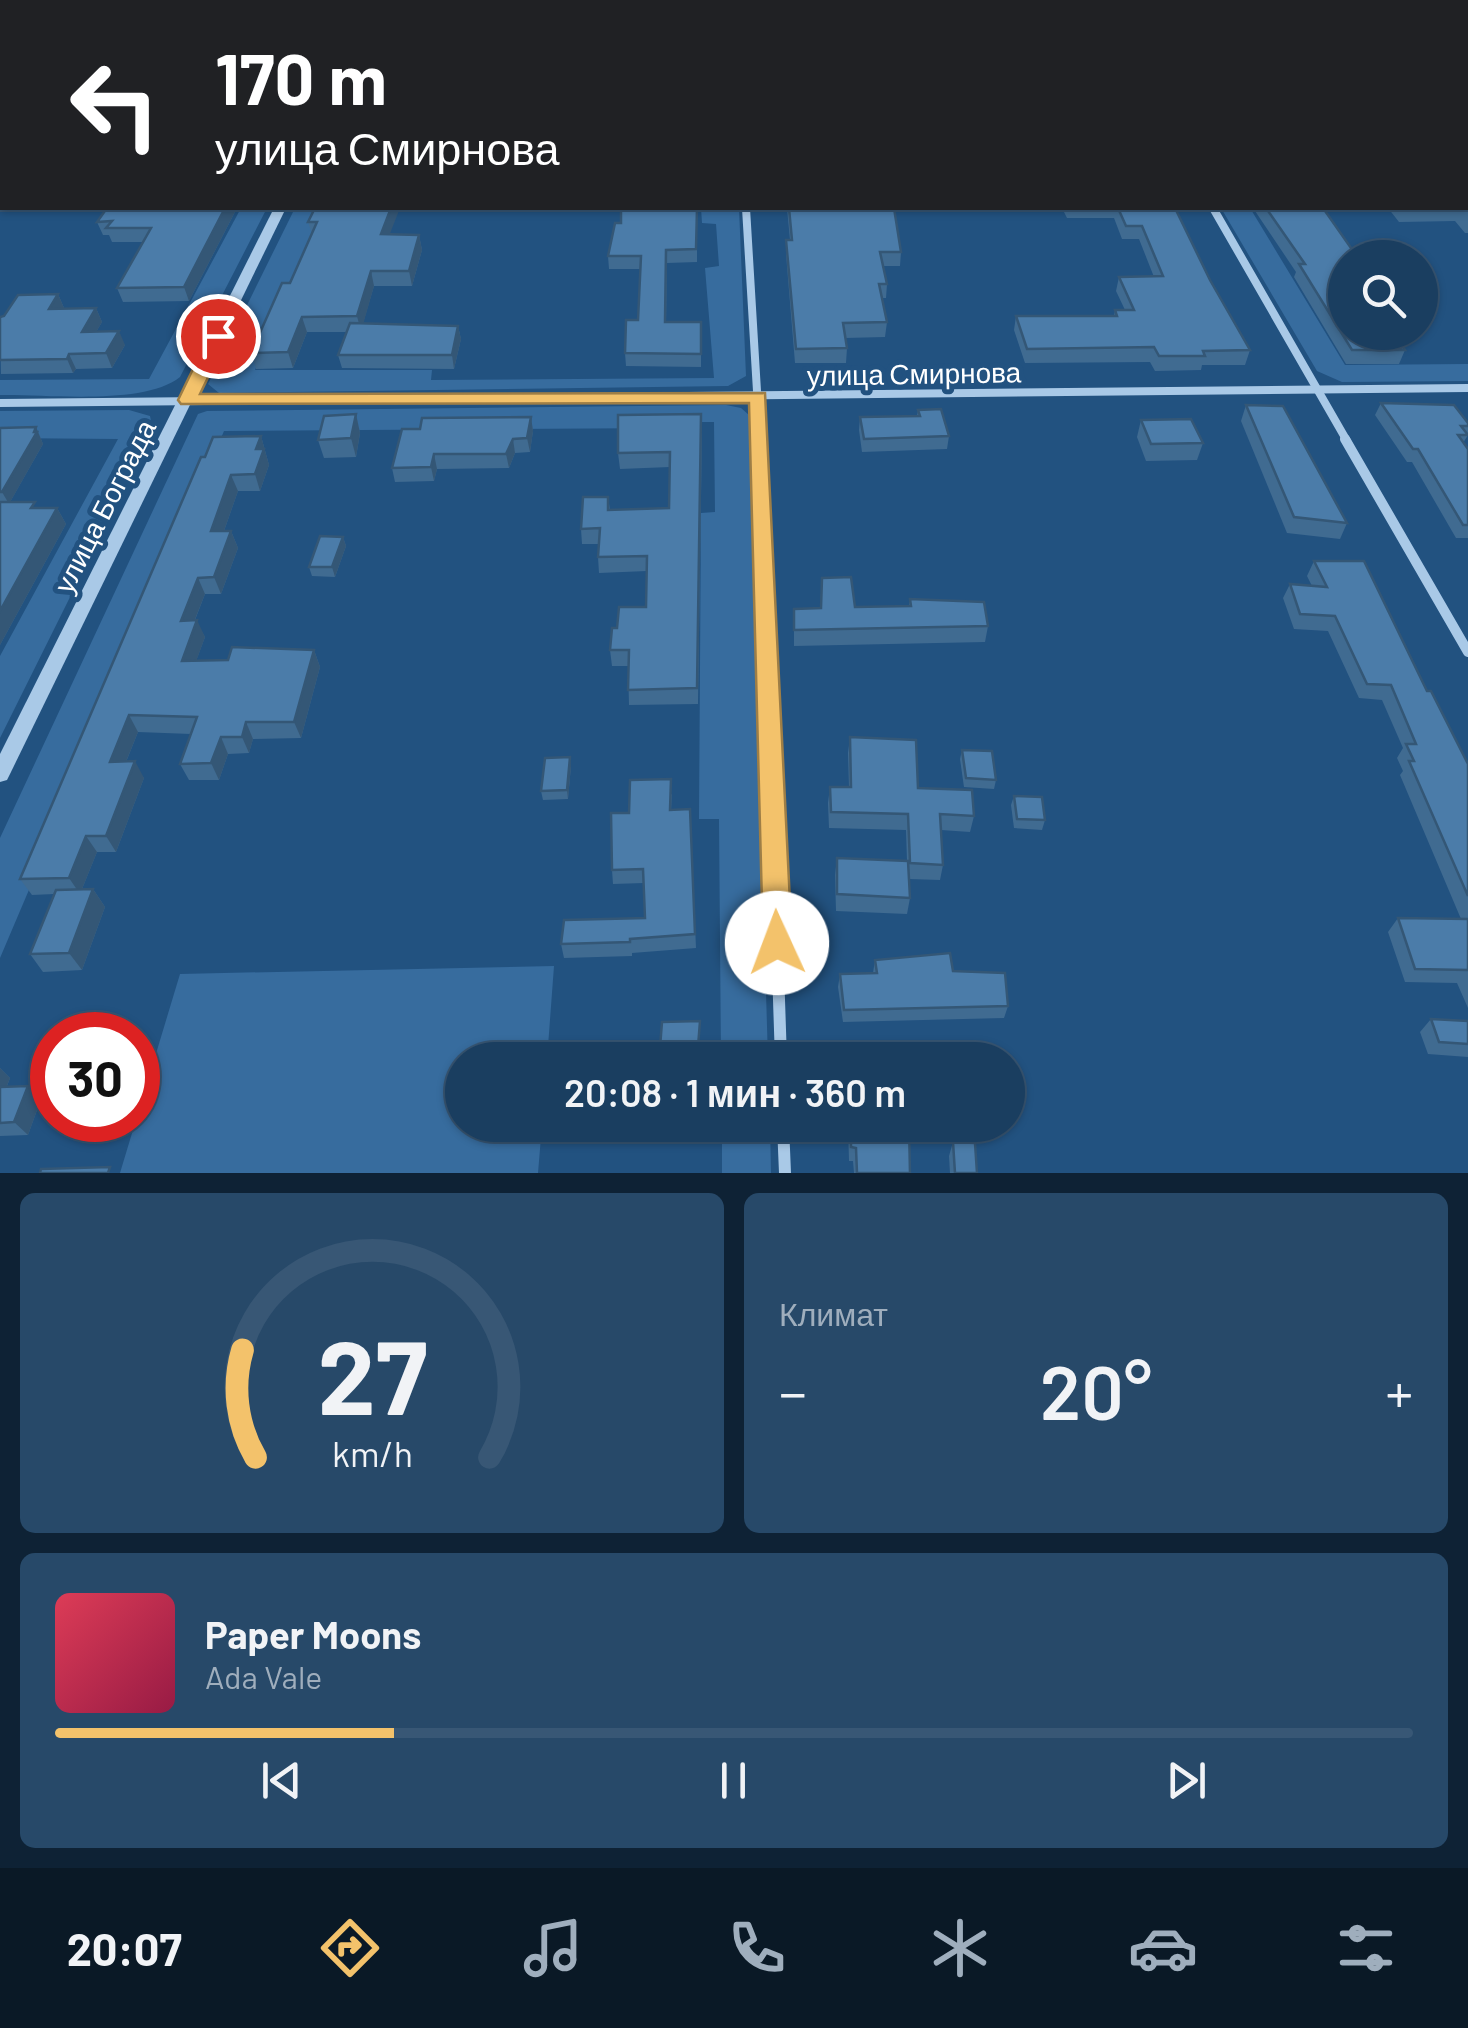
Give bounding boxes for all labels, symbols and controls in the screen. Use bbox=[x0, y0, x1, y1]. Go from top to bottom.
text: 170 m bbox=[215, 35, 387, 119]
icon: left bbox=[50, 40, 180, 170]
text: улица Смирнова bbox=[215, 120, 560, 174]
map controls bbox=[1328, 240, 1438, 350]
button: search bbox=[1328, 240, 1438, 350]
pin bbox=[176, 294, 261, 379]
icon: arrive bbox=[191, 309, 246, 364]
street label: улица Смирнова bbox=[807, 354, 1022, 392]
street label: улица Бограда bbox=[46, 413, 162, 598]
position arrow bbox=[725, 891, 829, 995]
speed limit sign: 30 bbox=[30, 1012, 160, 1142]
text: 20:08 · 1 мин · 360 m bbox=[564, 1069, 906, 1115]
text: Климат bbox=[779, 1294, 888, 1332]
text: 27 bbox=[317, 1311, 427, 1436]
text: 20° bbox=[1040, 1345, 1152, 1435]
text: − bbox=[779, 1358, 807, 1424]
text: + bbox=[1385, 1358, 1413, 1424]
text: km/h bbox=[332, 1431, 412, 1474]
text: Paper Moons bbox=[205, 1611, 421, 1657]
text: Ada Vale bbox=[205, 1657, 322, 1695]
icon: previous bbox=[254, 1753, 309, 1808]
icon: pause bbox=[706, 1753, 761, 1808]
icon: next bbox=[1159, 1753, 1214, 1808]
icon: directions bbox=[315, 1913, 385, 1983]
icon: music bbox=[518, 1913, 588, 1983]
icon: phone bbox=[722, 1913, 792, 1983]
icon: climate bbox=[925, 1913, 995, 1983]
icon: car bbox=[1128, 1913, 1198, 1983]
icon: filters bbox=[1331, 1913, 1401, 1983]
text: 20:07 bbox=[67, 1921, 182, 1975]

